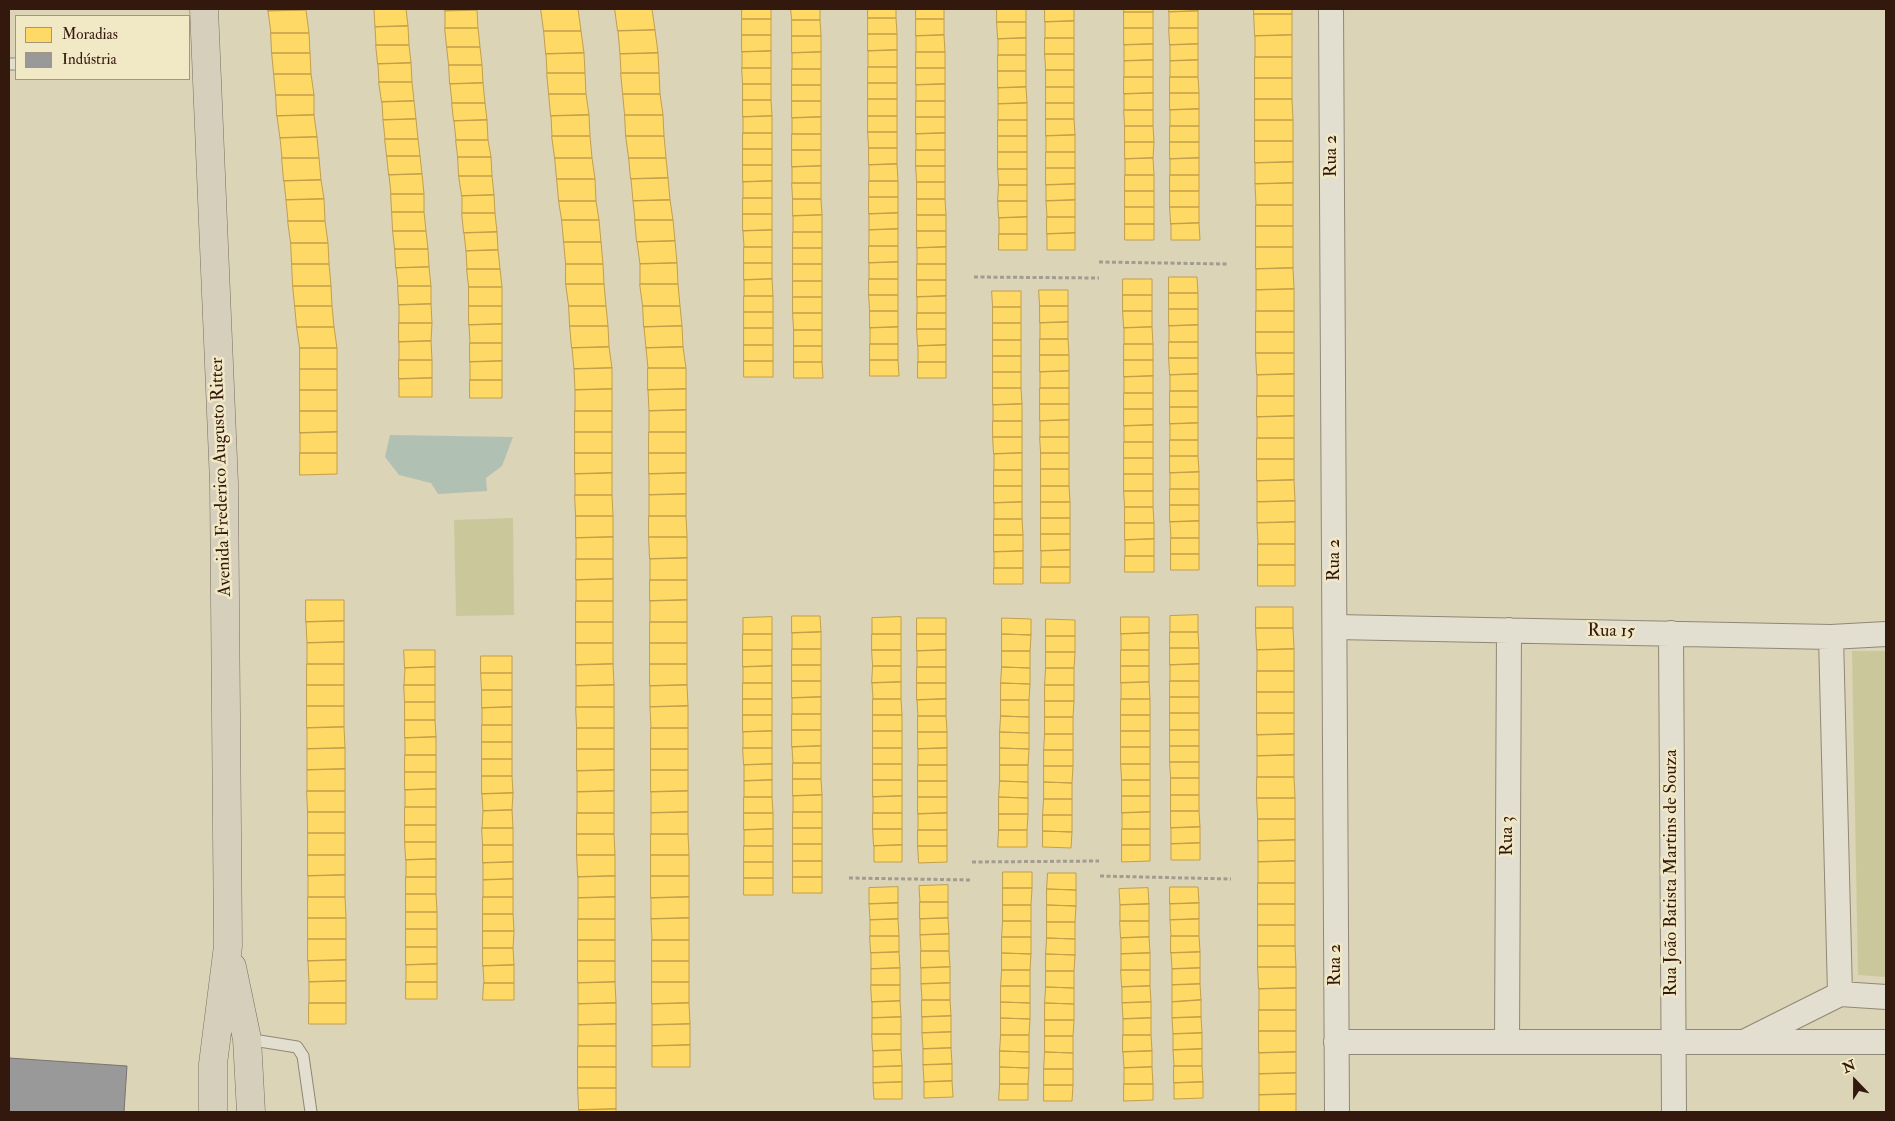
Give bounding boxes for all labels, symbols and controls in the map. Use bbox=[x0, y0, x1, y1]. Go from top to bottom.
legend bbox=[15, 15, 190, 80]
text: Moradias bbox=[62, 25, 118, 44]
text: Indústria bbox=[62, 50, 117, 69]
street label: Rua 2 bbox=[1321, 135, 1343, 177]
street label: Avenida Frederico Augusto Ritter bbox=[207, 357, 237, 597]
street label: Rua 2 bbox=[1324, 539, 1346, 581]
street label: Rua 15 bbox=[1587, 621, 1635, 643]
street label: Rua João Batista Martins de Souza bbox=[1661, 749, 1683, 997]
street label: Rua 3 bbox=[1497, 816, 1519, 856]
street label: Rua 2 bbox=[1325, 944, 1347, 986]
north arrow bbox=[1830, 1056, 1880, 1106]
text: N bbox=[1840, 1056, 1858, 1077]

